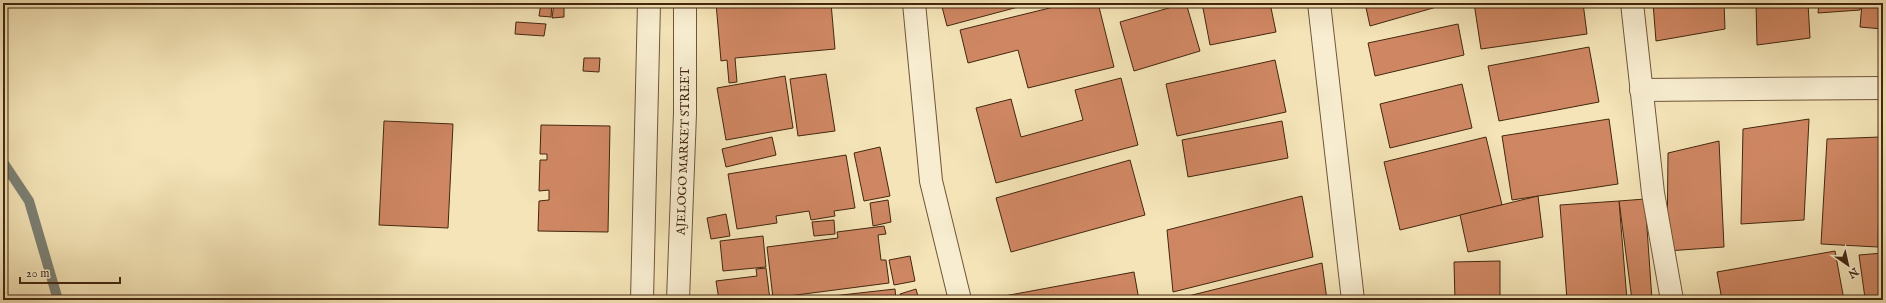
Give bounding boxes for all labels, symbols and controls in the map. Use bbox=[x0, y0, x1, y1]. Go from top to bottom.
street label: AJELOGO MARKET STREET bbox=[673, 67, 693, 236]
north arrow bbox=[1828, 245, 1868, 285]
scale bar bbox=[20, 259, 120, 285]
text: N bbox=[1845, 263, 1862, 281]
text: 20 m bbox=[26, 266, 49, 281]

